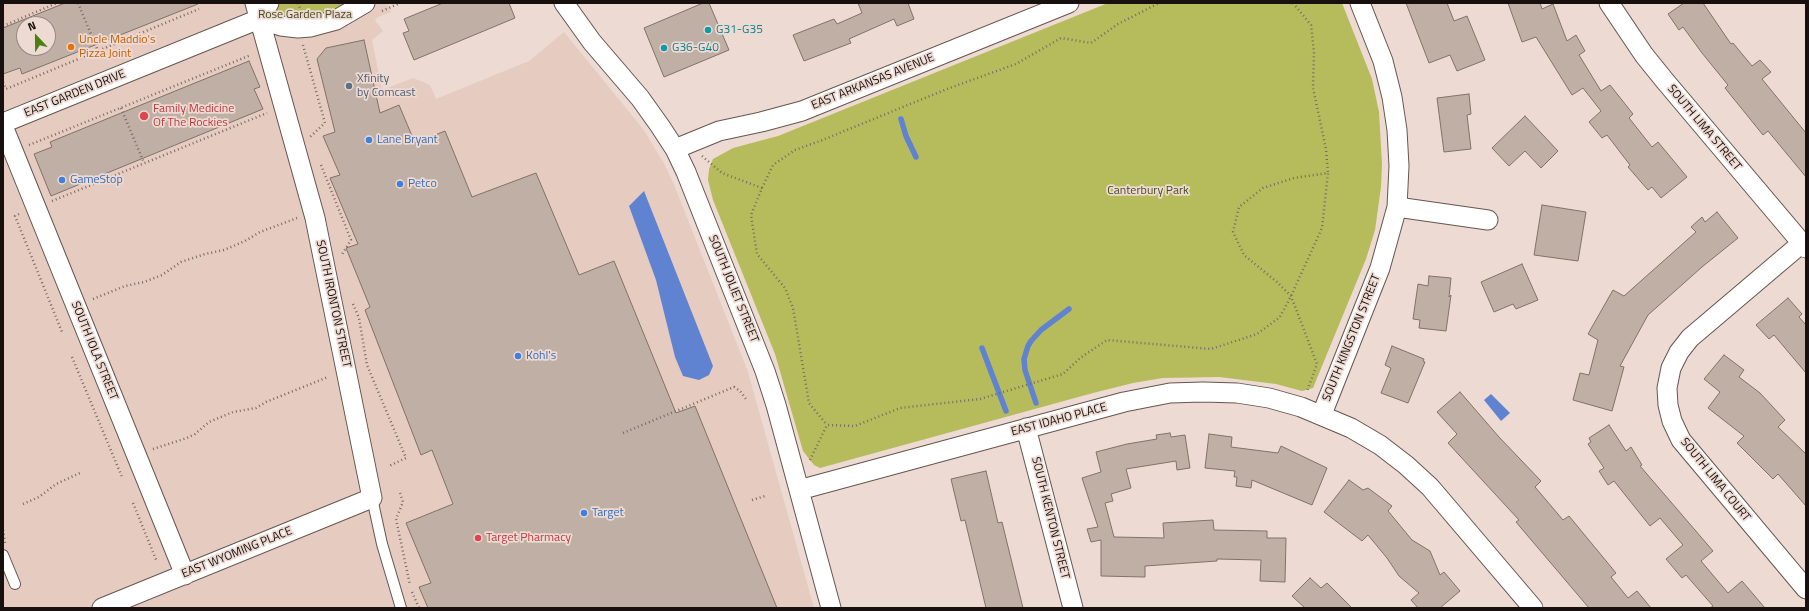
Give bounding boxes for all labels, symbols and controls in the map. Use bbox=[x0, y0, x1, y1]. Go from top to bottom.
park label: Rose Garden Plaza bbox=[258, 8, 352, 22]
north arrow bbox=[16, 16, 56, 56]
text: N bbox=[25, 17, 38, 35]
place label: G31-G35 bbox=[716, 23, 763, 37]
marker: G31-G35 bbox=[703, 25, 713, 35]
place label: Uncle Maddio's Pizza Joint bbox=[79, 33, 155, 61]
place label: G36-G40 bbox=[672, 41, 719, 55]
marker: Uncle Maddio's Pizza Joint bbox=[66, 42, 76, 52]
marker: G36-G40 bbox=[659, 43, 669, 53]
street label: EAST ARKANSAS AVENUE bbox=[809, 51, 937, 113]
street label: EAST GARDEN DRIVE bbox=[22, 67, 128, 121]
place label: Xfinity by Comcast bbox=[357, 72, 415, 100]
marker: Xfinity by Comcast bbox=[344, 81, 354, 91]
street label: SOUTH LIMA STREET bbox=[1664, 82, 1744, 174]
place label: Family Medicine Of The Rockies bbox=[153, 102, 234, 130]
marker: Family Medicine Of The Rockies bbox=[138, 110, 150, 122]
place label: Lane Bryant bbox=[377, 133, 438, 147]
marker: Lane Bryant bbox=[364, 135, 374, 145]
place label: GameStop bbox=[70, 173, 123, 187]
marker: GameStop bbox=[57, 175, 67, 185]
place label: Petco bbox=[408, 177, 437, 191]
marker: Petco bbox=[395, 179, 405, 189]
park label: Canterbury Park bbox=[1107, 184, 1189, 198]
street label: SOUTH JOLIET STREET bbox=[705, 233, 761, 345]
street label: SOUTH IRONTON STREET bbox=[312, 239, 354, 369]
street label: SOUTH KINGSTON STREET bbox=[1320, 272, 1384, 404]
street label: SOUTH IOLA STREET bbox=[68, 299, 120, 403]
place label: Kohl's bbox=[526, 349, 556, 363]
marker: Kohl's bbox=[513, 351, 523, 361]
street label: EAST IDAHO PLACE bbox=[1010, 400, 1108, 440]
street label: SOUTH LIMA COURT bbox=[1677, 435, 1753, 525]
street label: SOUTH KENTON STREET bbox=[1028, 455, 1072, 581]
place label: Target bbox=[592, 506, 624, 520]
marker: Target bbox=[579, 508, 589, 518]
street label: EAST WYOMING PLACE bbox=[180, 524, 294, 582]
place label: Target Pharmacy bbox=[486, 531, 571, 545]
marker: Target Pharmacy bbox=[473, 533, 483, 543]

